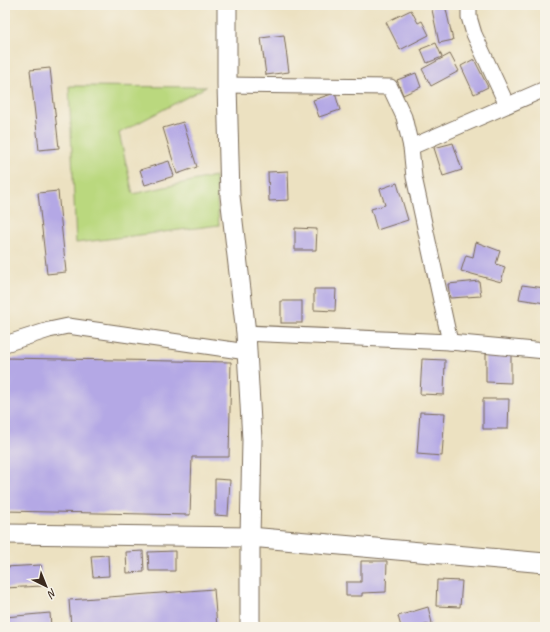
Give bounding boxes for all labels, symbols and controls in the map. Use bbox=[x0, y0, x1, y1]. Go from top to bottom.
north arrow bbox=[26, 566, 66, 606]
text: N bbox=[44, 586, 60, 602]

